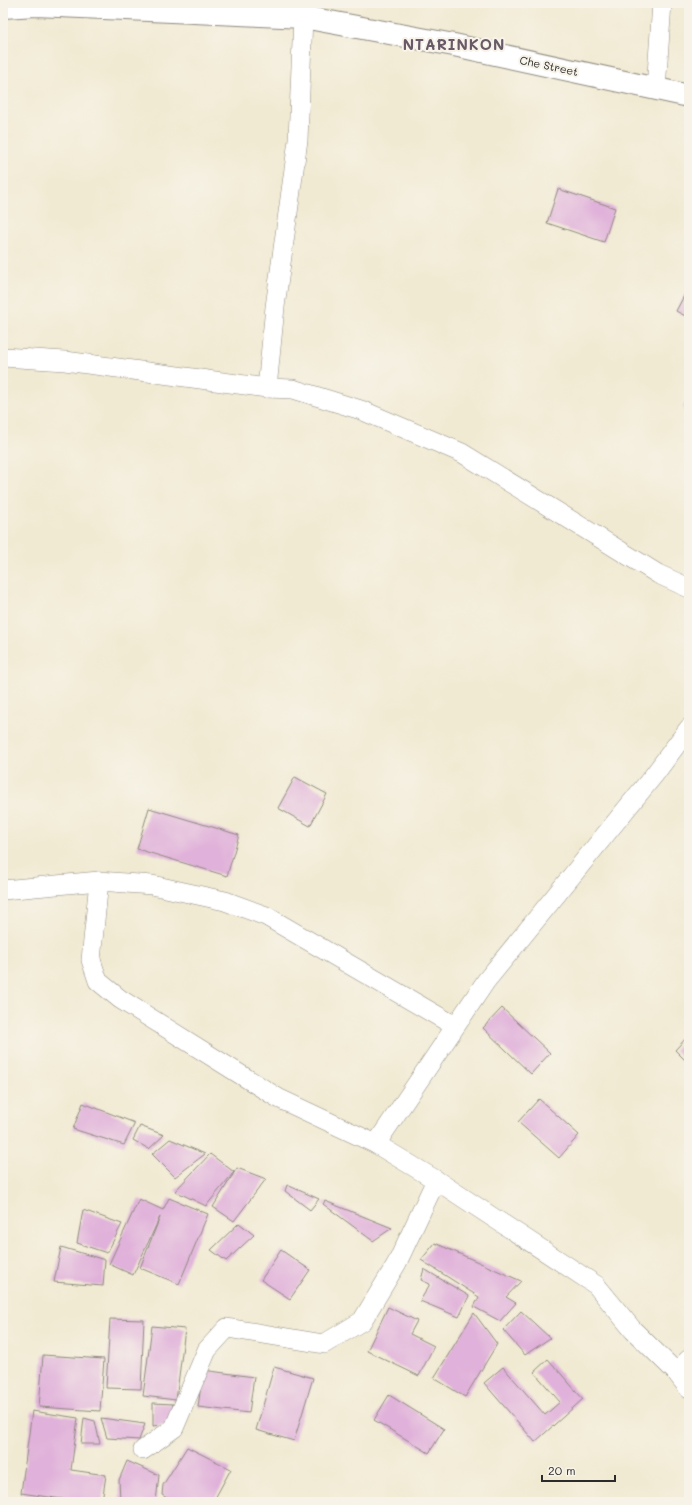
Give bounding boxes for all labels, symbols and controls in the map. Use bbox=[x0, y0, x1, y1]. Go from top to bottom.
district label: NTARINKON bbox=[403, 34, 505, 54]
street label: Che Street bbox=[518, 52, 580, 79]
scale bar bbox=[542, 1457, 615, 1483]
text: 20 m bbox=[548, 1462, 576, 1478]

